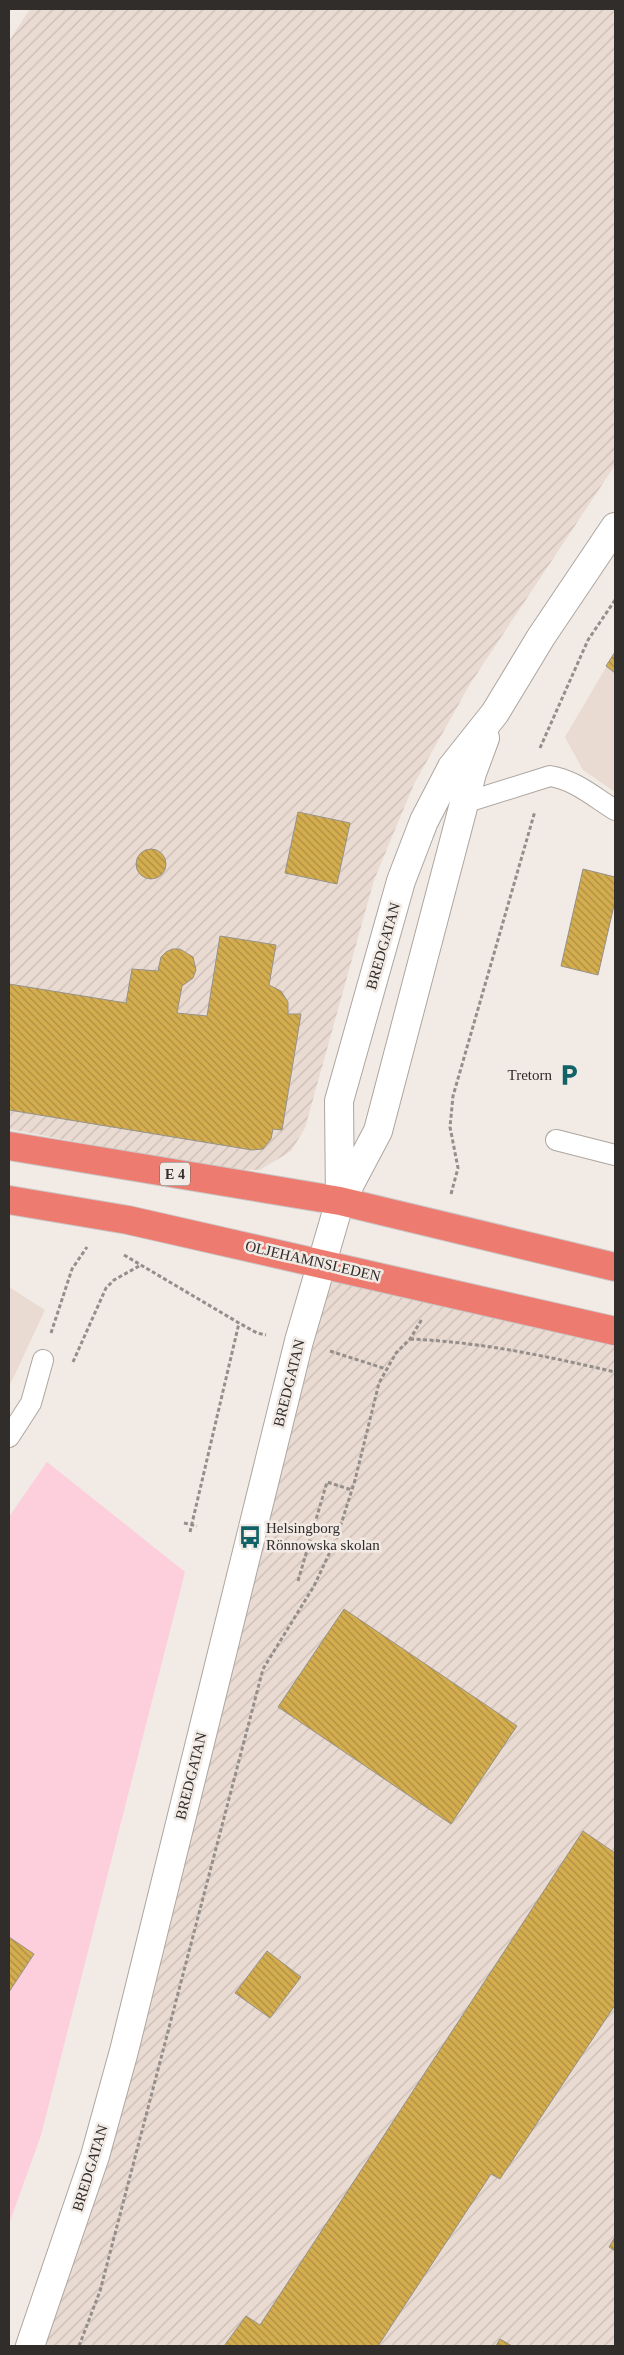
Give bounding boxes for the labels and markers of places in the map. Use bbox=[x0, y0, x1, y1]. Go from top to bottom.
parking icon: Tretorn bbox=[556, 1062, 582, 1088]
place label: Tretorn bbox=[508, 1067, 552, 1083]
place label: Helsingborg Rönnowska skolan bbox=[266, 1520, 380, 1553]
bus stop icon: Helsingborg Rönnowska skolan bbox=[237, 1524, 263, 1550]

